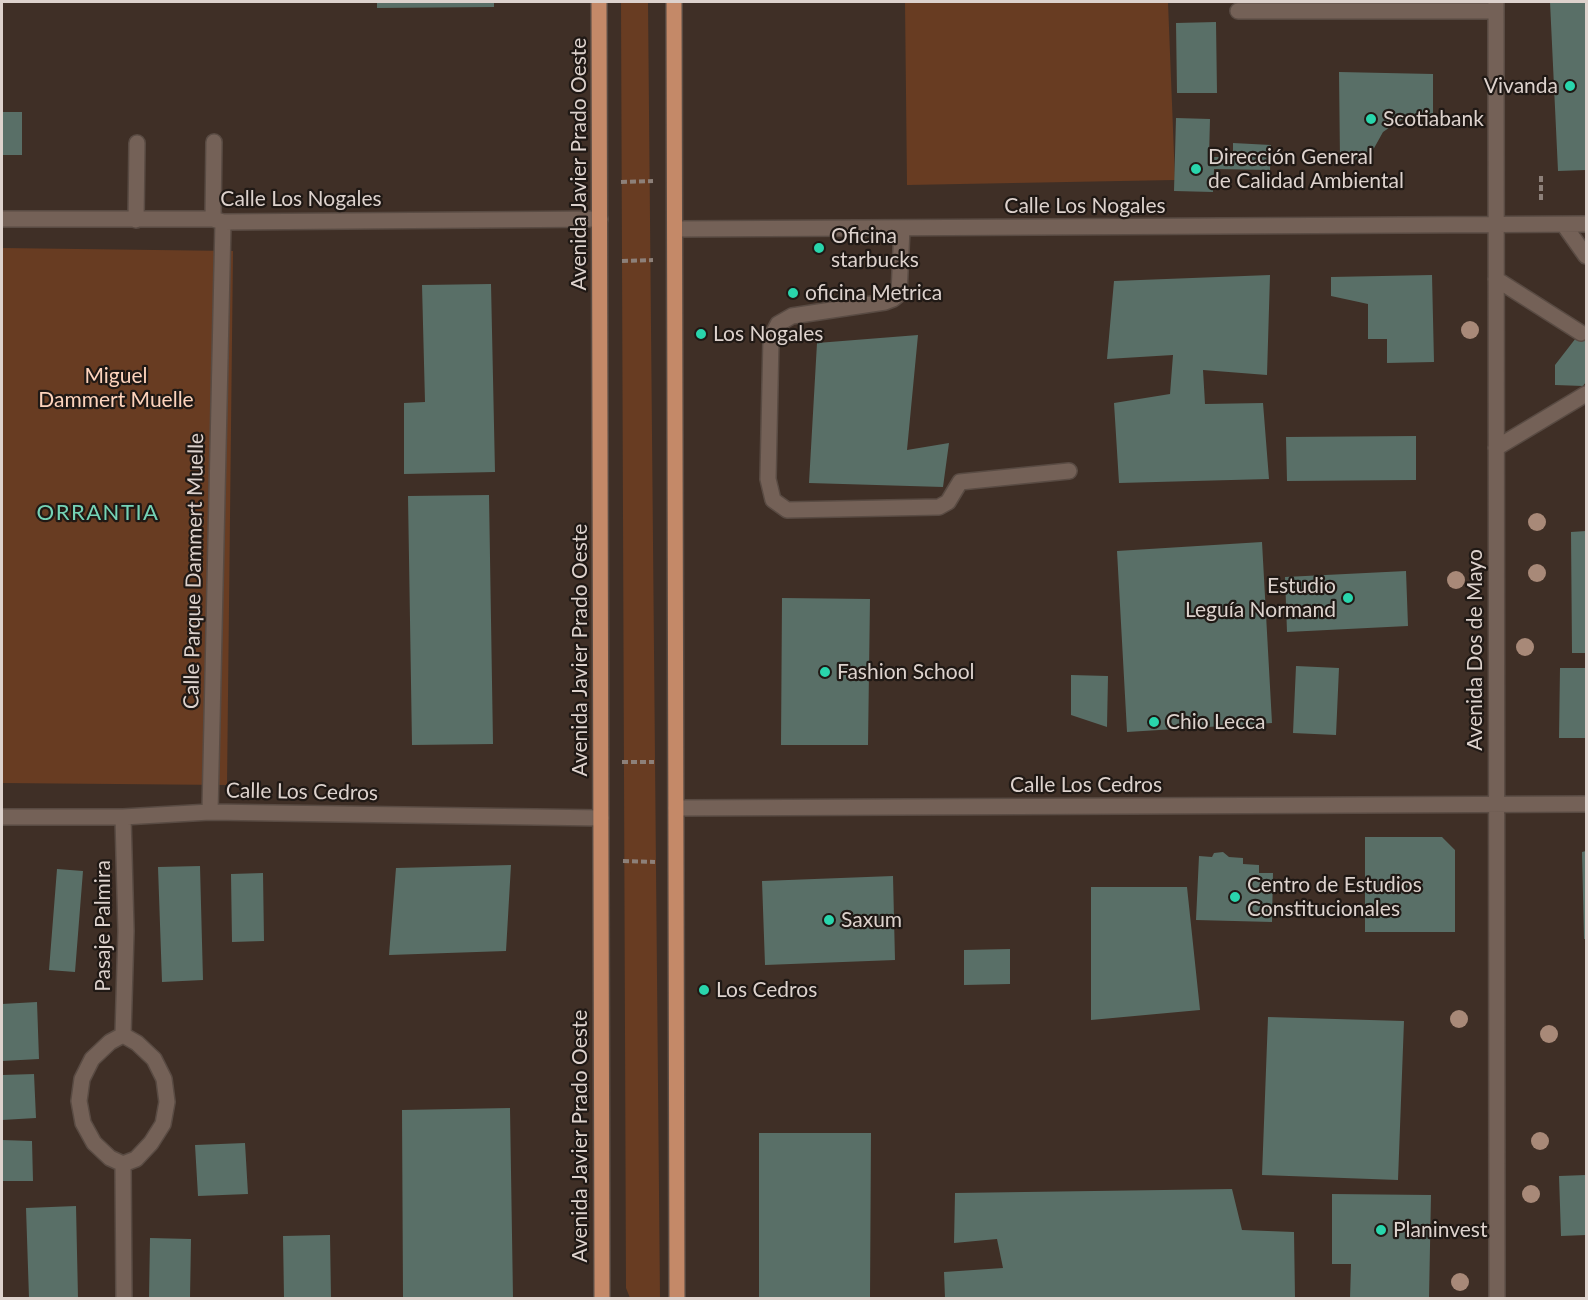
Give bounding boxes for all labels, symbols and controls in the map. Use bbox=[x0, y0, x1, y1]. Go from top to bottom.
street label: Avenida Javier Prado Oeste bbox=[566, 38, 592, 290]
place label: Vivanda bbox=[1484, 73, 1558, 99]
marker: Vivanda bbox=[1563, 79, 1577, 93]
place label: Scotiabank bbox=[1383, 106, 1484, 132]
marker: Scotiabank bbox=[1364, 112, 1378, 126]
place label: Dirección General de Calidad Ambiental bbox=[1208, 144, 1404, 194]
marker: Dirección General de Calidad Ambiental bbox=[1189, 162, 1203, 176]
street label: Calle Los Nogales bbox=[220, 186, 382, 212]
street label: Calle Los Nogales bbox=[1004, 193, 1166, 219]
place label: Oficina starbucks bbox=[831, 223, 919, 273]
marker: Oficina starbucks bbox=[812, 241, 826, 255]
place label: oficina Metrica bbox=[805, 280, 942, 306]
marker: oficina Metrica bbox=[786, 286, 800, 300]
place label: Los Nogales bbox=[713, 321, 823, 347]
marker: Los Nogales bbox=[694, 327, 708, 341]
park label: Miguel Dammert Muelle bbox=[38, 363, 194, 413]
street label: Calle Parque Dammert Muelle bbox=[179, 433, 209, 709]
district label: ORRANTIA bbox=[37, 500, 159, 526]
street label: Avenida Javier Prado Oeste bbox=[567, 524, 593, 776]
street label: Avenida Dos de Mayo bbox=[1462, 549, 1488, 751]
place label: Estudio Leguía Normand bbox=[1185, 573, 1336, 623]
marker: Estudio Leguía Normand bbox=[1341, 591, 1355, 605]
place label: Fashion School bbox=[837, 659, 975, 685]
marker: Fashion School bbox=[818, 665, 832, 679]
place label: Chio Lecca bbox=[1166, 709, 1265, 735]
marker: Chio Lecca bbox=[1147, 715, 1161, 729]
street label: Calle Los Cedros bbox=[1010, 772, 1162, 798]
street label: Calle Los Cedros bbox=[226, 778, 378, 806]
street label: Pasaje Palmira bbox=[90, 860, 116, 992]
place label: Centro de Estudios Constitucionales bbox=[1247, 872, 1422, 922]
marker: Centro de Estudios Constitucionales bbox=[1228, 890, 1242, 904]
place label: Saxum bbox=[841, 907, 902, 933]
marker: Saxum bbox=[822, 913, 836, 927]
place label: Los Cedros bbox=[716, 977, 817, 1003]
marker: Los Cedros bbox=[697, 983, 711, 997]
street label: Avenida Javier Prado Oeste bbox=[567, 1010, 593, 1262]
place label: Planinvest bbox=[1393, 1217, 1487, 1243]
marker: Planinvest bbox=[1374, 1223, 1388, 1237]

